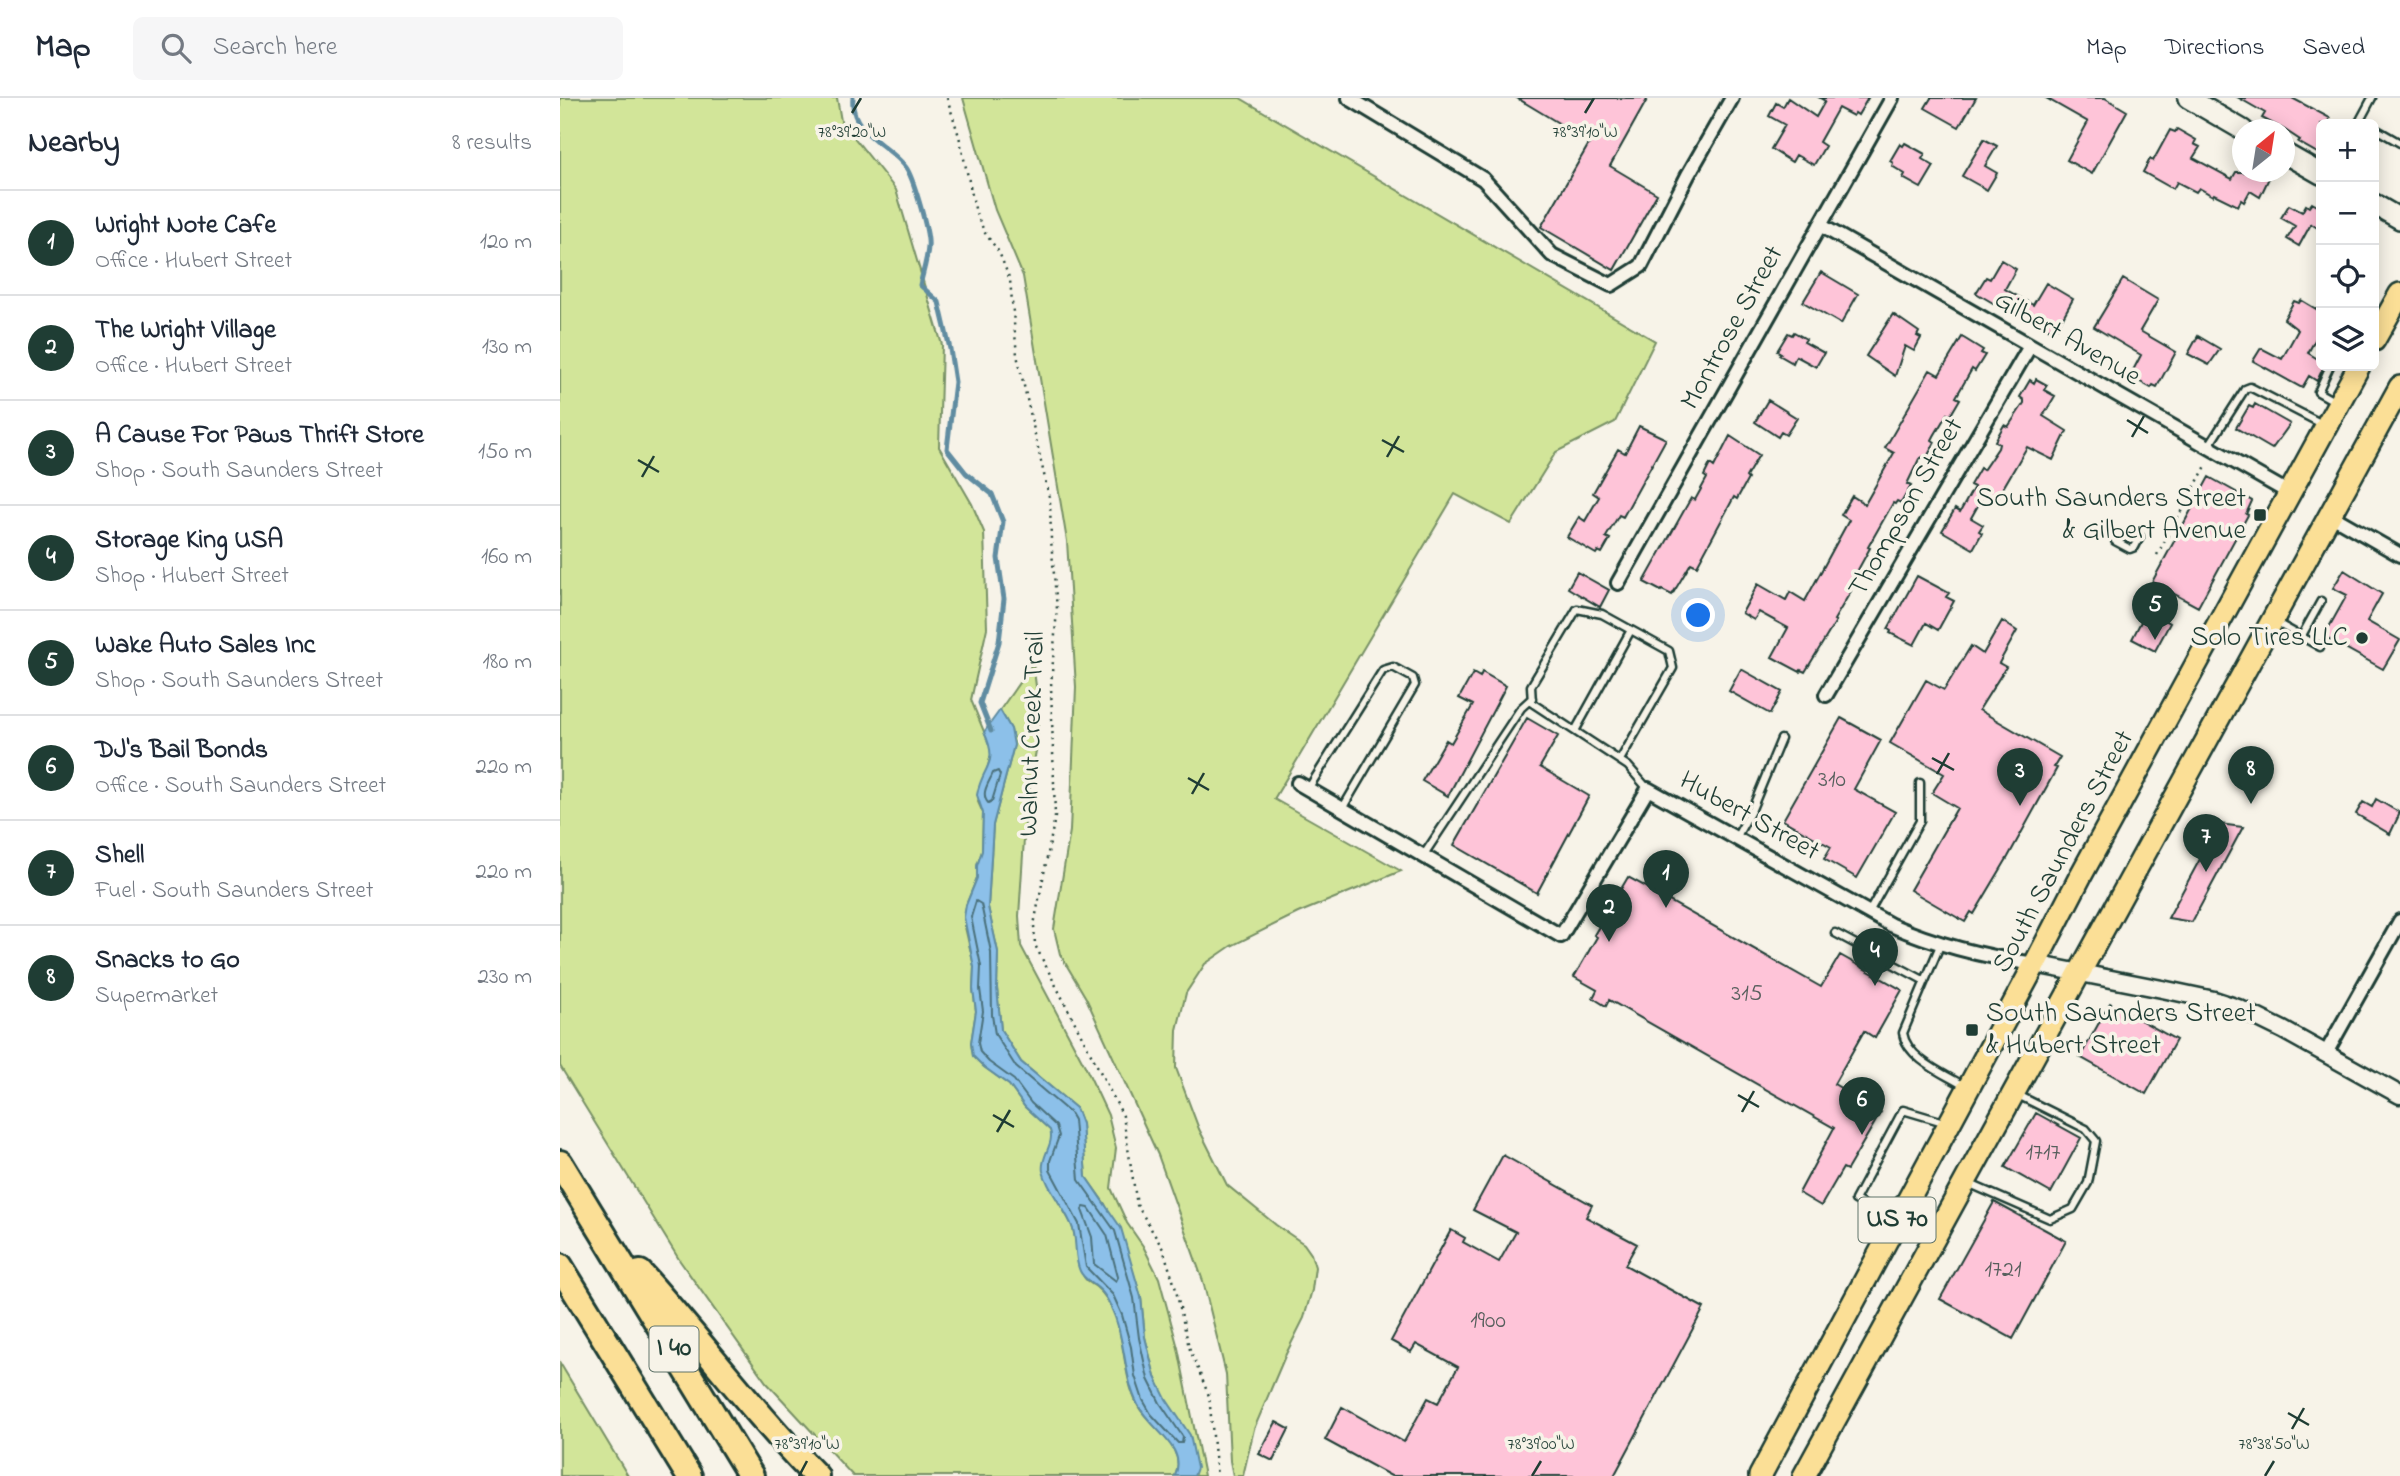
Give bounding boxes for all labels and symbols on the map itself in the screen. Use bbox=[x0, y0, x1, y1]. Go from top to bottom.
north arrow bbox=[2232, 119, 2295, 182]
text: 78°39'20"W bbox=[818, 120, 886, 146]
text: 78°39'10"W bbox=[1552, 120, 1618, 146]
street label: Montrose Street bbox=[1671, 238, 1795, 418]
street label: Gilbert Avenue bbox=[1986, 280, 2148, 398]
street label: Thompson Street bbox=[1839, 411, 1975, 605]
place label: South Saunders Street & Gilbert Avenue bbox=[1976, 479, 2246, 552]
marker: South Saunders Street & Gilbert Avenue bbox=[2252, 507, 2268, 523]
pin: 5 bbox=[2132, 582, 2178, 640]
your location bbox=[1681, 598, 1715, 632]
place label: Solo Tires LLC bbox=[2190, 618, 2348, 659]
marker: Solo Tires LLC bbox=[2354, 630, 2370, 646]
street label: Walnut Creek Trail bbox=[1009, 631, 1057, 837]
street label: South Saunders Street bbox=[1983, 723, 2145, 981]
pin: 8 bbox=[2228, 746, 2274, 804]
pin: 3 bbox=[1997, 748, 2043, 806]
street label: Hubert Street bbox=[1671, 761, 1827, 873]
house number: 310 bbox=[1818, 763, 1846, 798]
pin: 7 bbox=[2183, 814, 2229, 872]
pin: 1 bbox=[1643, 850, 1689, 908]
pin: 2 bbox=[1586, 884, 1632, 942]
pin: 4 bbox=[1852, 928, 1898, 986]
house number: 315 bbox=[1731, 977, 1763, 1012]
place label: South Saunders Street & Hubert Street bbox=[1986, 994, 2256, 1067]
marker: South Saunders Street & Hubert Street bbox=[1964, 1022, 1980, 1038]
pin: 6 bbox=[1839, 1077, 1885, 1135]
house number: 1717 bbox=[2025, 1136, 2061, 1171]
road number: US 70 bbox=[1858, 1198, 1936, 1242]
house number: 1721 bbox=[1984, 1253, 2022, 1288]
house number: 1900 bbox=[1470, 1304, 1506, 1339]
road number: I 40 bbox=[650, 1326, 698, 1372]
text: 78°39'10"W bbox=[774, 1432, 840, 1458]
text: 78°39'00"W bbox=[1507, 1432, 1575, 1458]
text: 78°38'50"W bbox=[2238, 1432, 2310, 1458]

